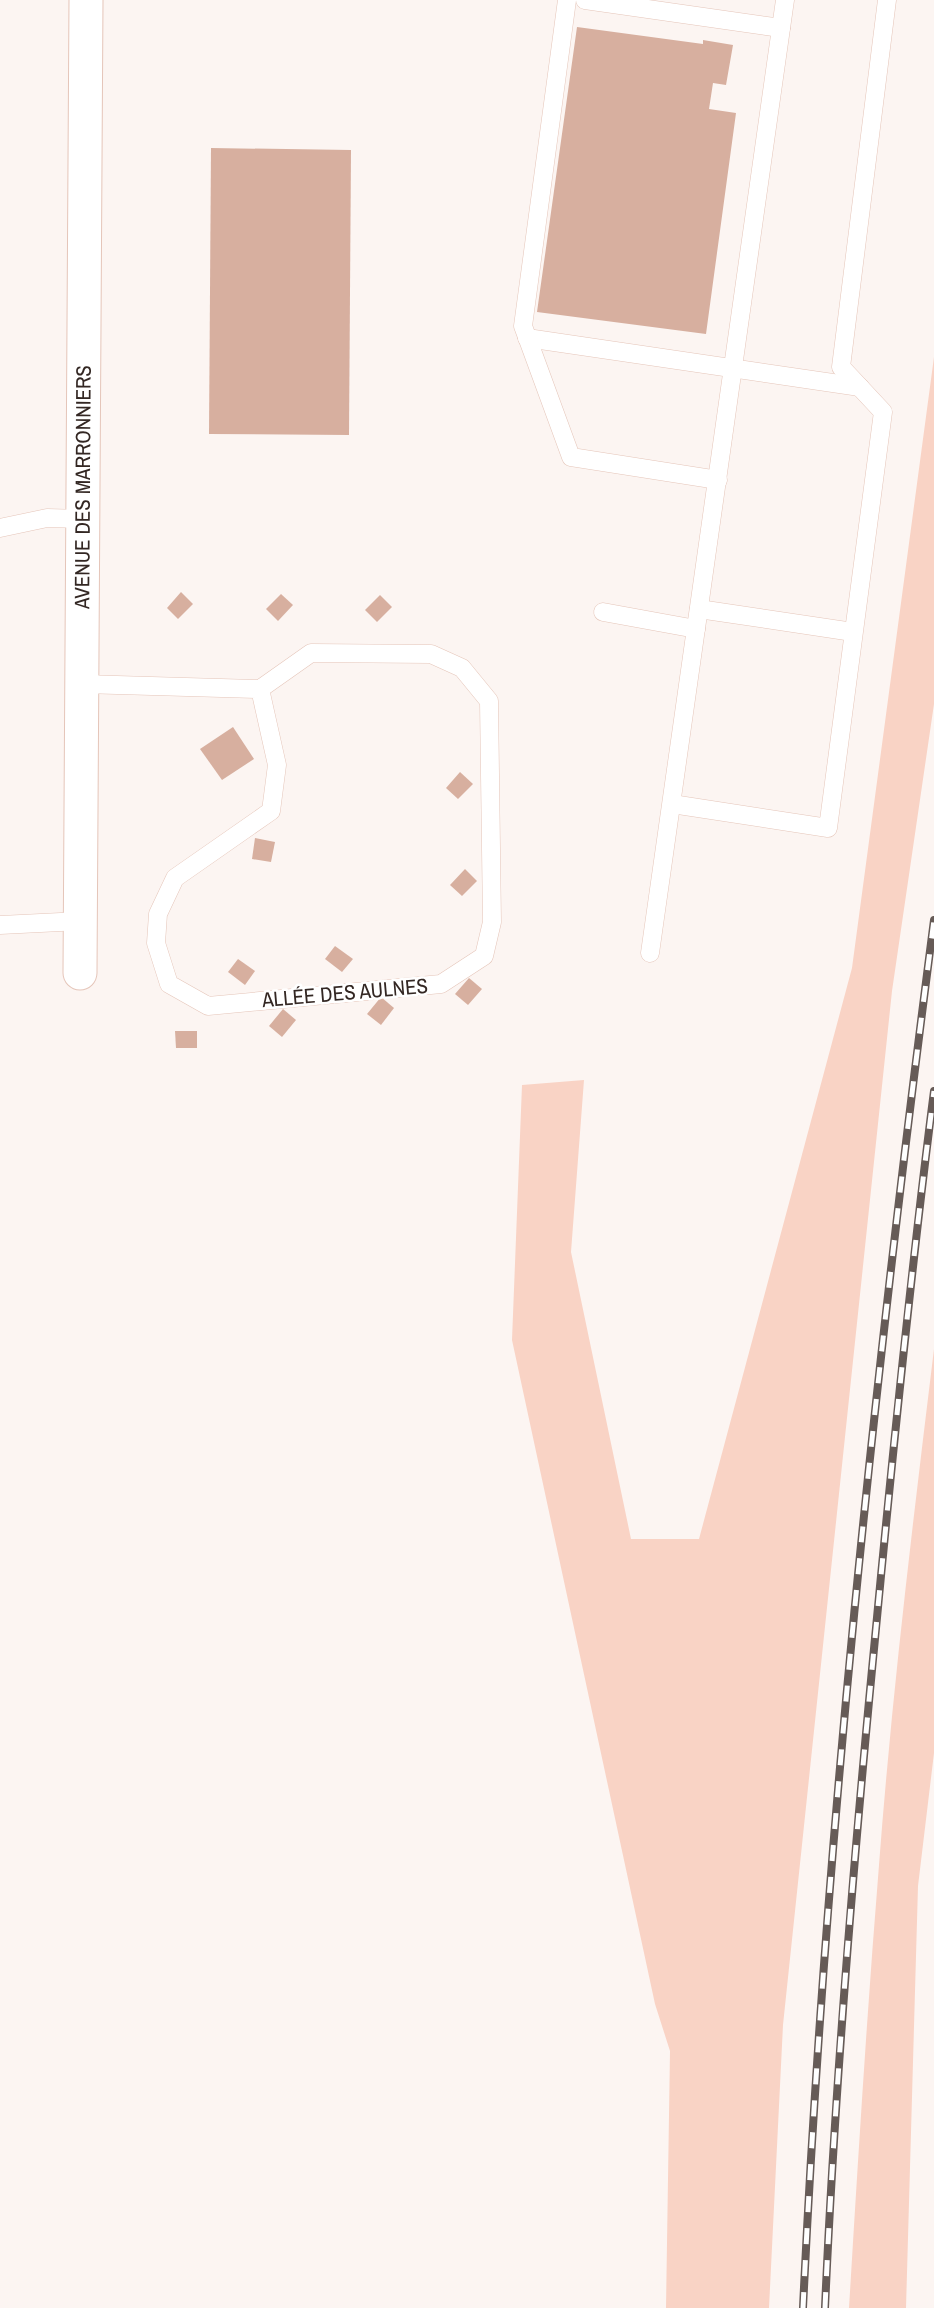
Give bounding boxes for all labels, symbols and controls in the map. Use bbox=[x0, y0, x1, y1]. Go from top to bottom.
street label: AVENUE DES MARRONNIERS bbox=[67, 365, 98, 610]
street label: ALLÉE DES AULNES bbox=[260, 971, 429, 1014]

